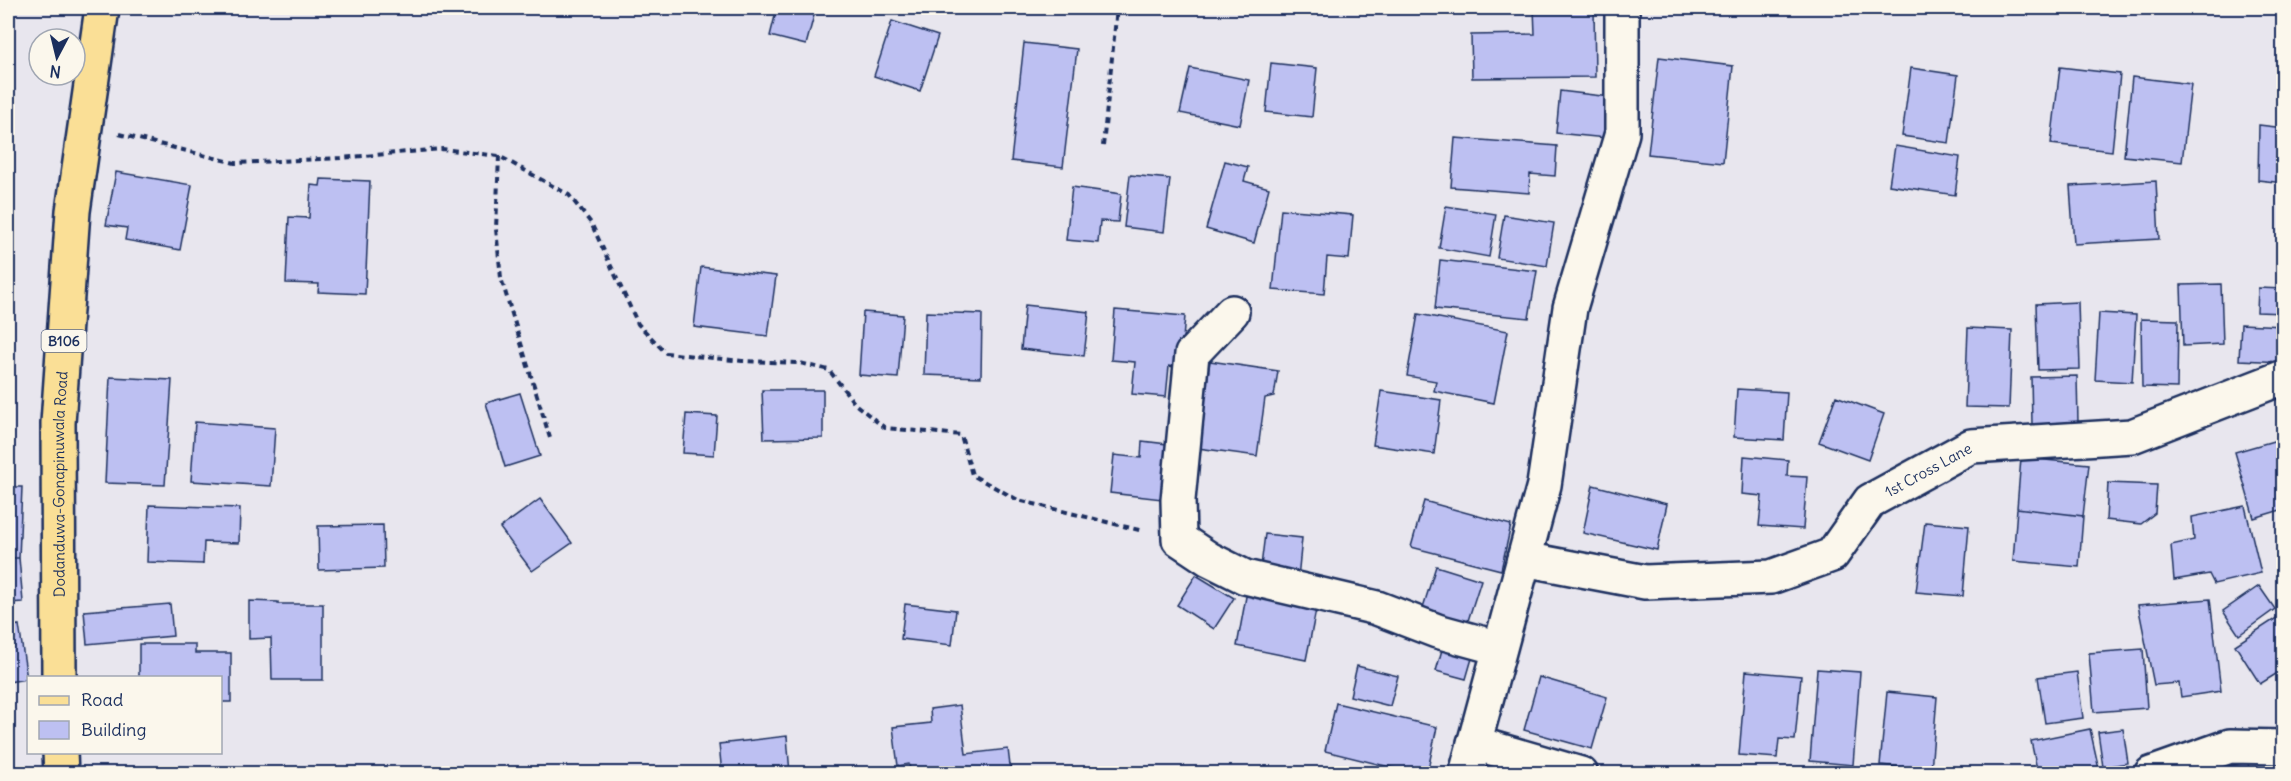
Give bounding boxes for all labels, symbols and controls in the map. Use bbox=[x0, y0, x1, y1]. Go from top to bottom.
north arrow bbox=[27, 27, 87, 87]
text: N bbox=[48, 61, 62, 82]
road number: B106 bbox=[42, 330, 86, 352]
street label: Dodanduwa-Gonapinuwala Road bbox=[48, 370, 71, 597]
street label: 1st Cross Lane bbox=[1881, 438, 1975, 501]
legend bbox=[27, 676, 222, 754]
text: Road bbox=[81, 688, 124, 711]
text: Building bbox=[81, 718, 146, 741]

